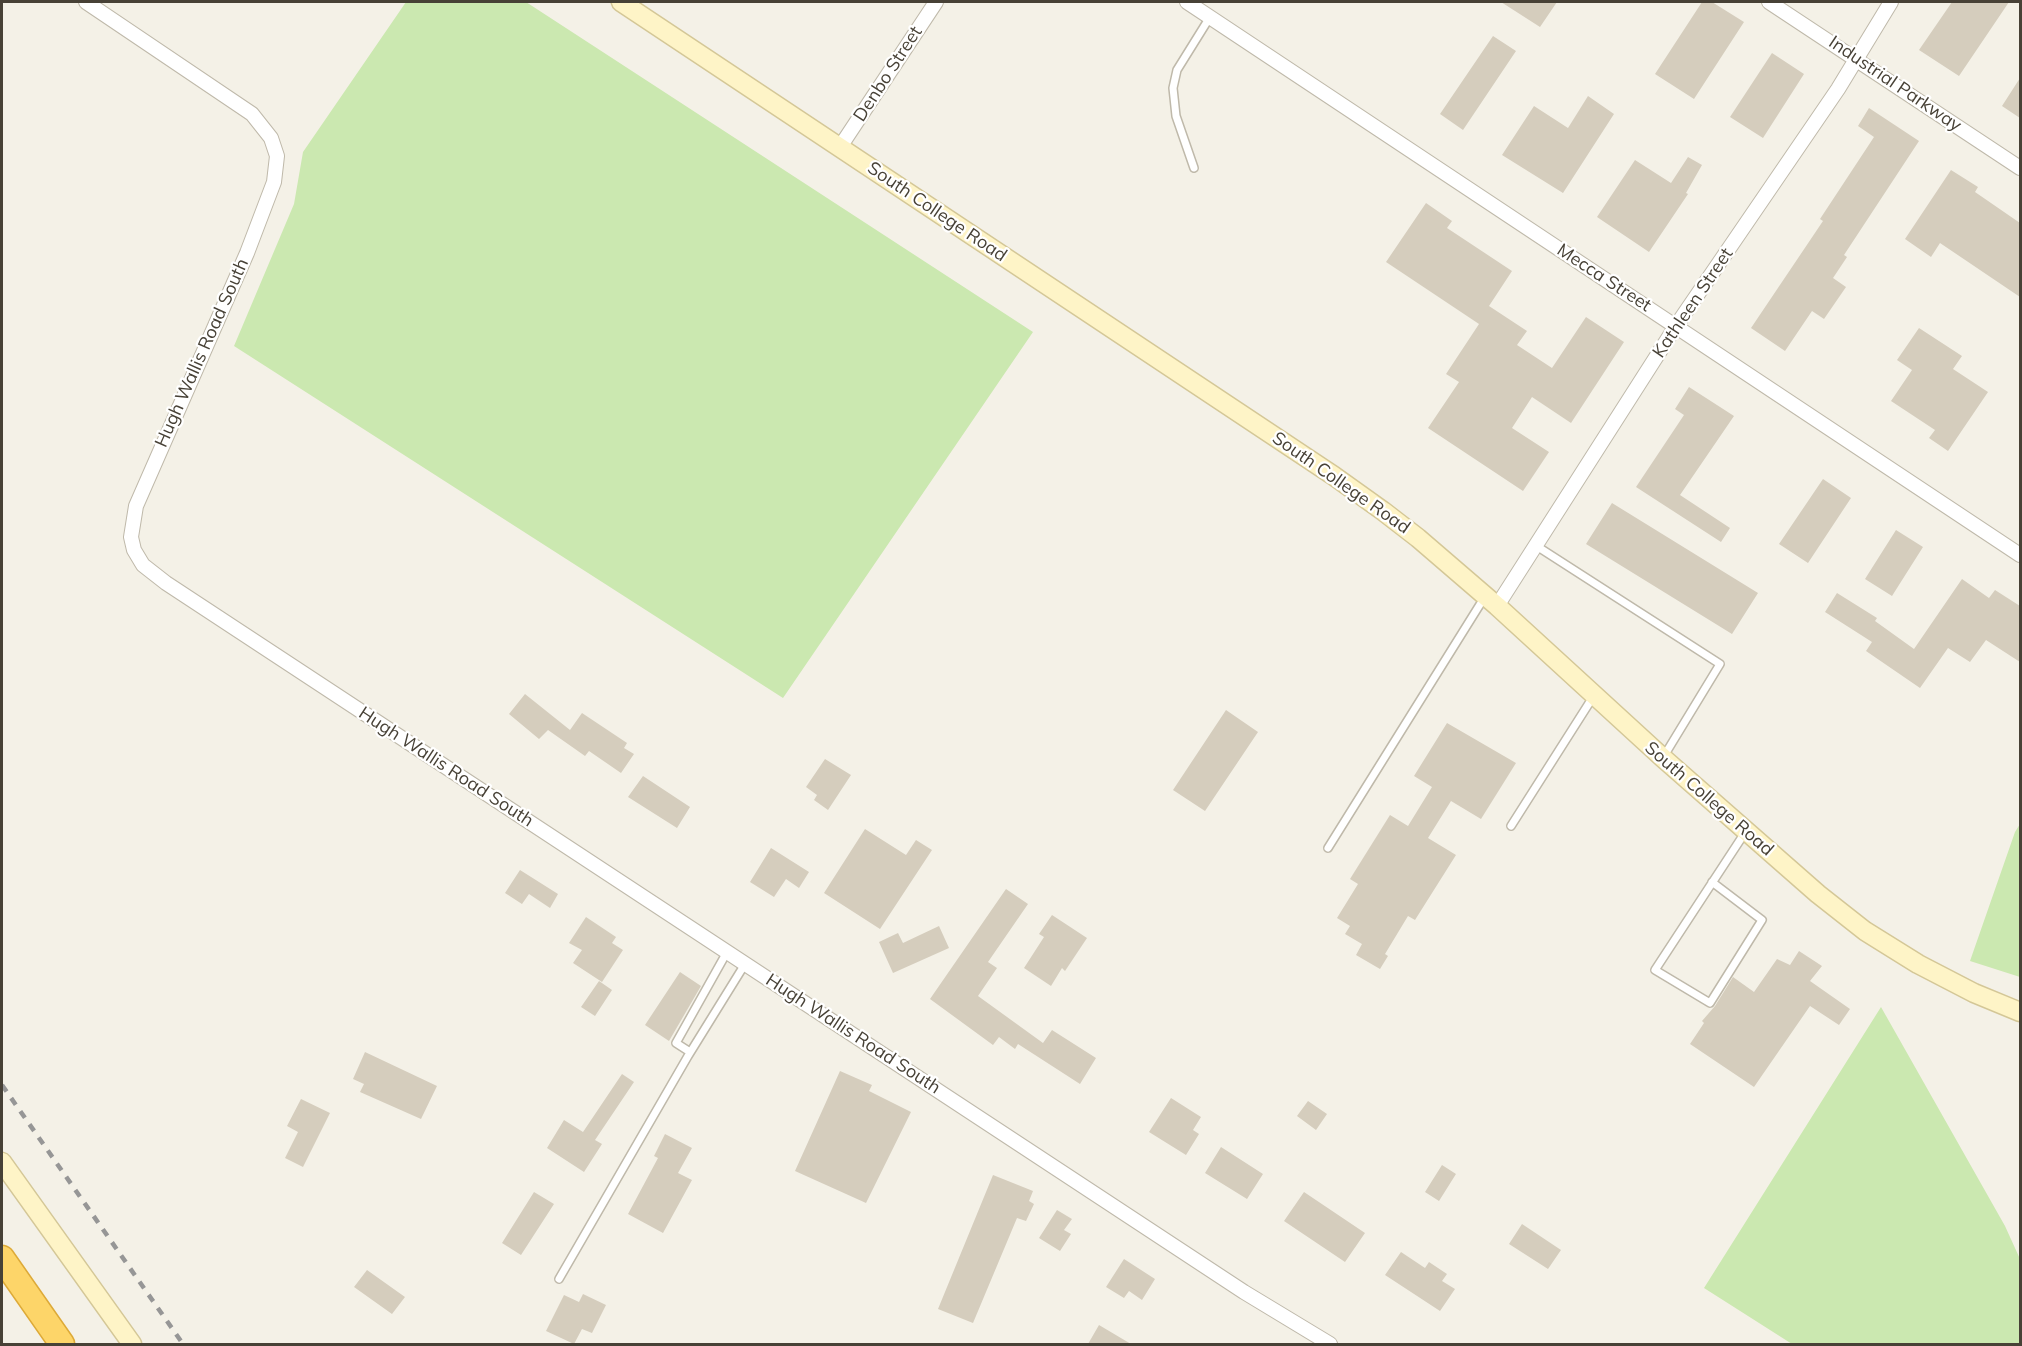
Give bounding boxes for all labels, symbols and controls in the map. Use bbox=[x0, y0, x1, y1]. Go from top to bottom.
street label: Denbo Street bbox=[849, 22, 927, 126]
street label: Industrial Parkway bbox=[1825, 32, 1965, 136]
street label: South College Road bbox=[863, 157, 1011, 267]
street label: Mecca Street bbox=[1553, 240, 1655, 316]
street label: Kathleen Street bbox=[1648, 244, 1738, 362]
street label: Hugh Wallis Road South bbox=[151, 255, 253, 451]
street label: South College Road bbox=[1268, 427, 1414, 539]
street label: Hugh Wallis Road South bbox=[355, 702, 537, 832]
street label: South College Road bbox=[1640, 737, 1778, 861]
street label: Hugh Wallis Road South bbox=[762, 969, 944, 1099]

